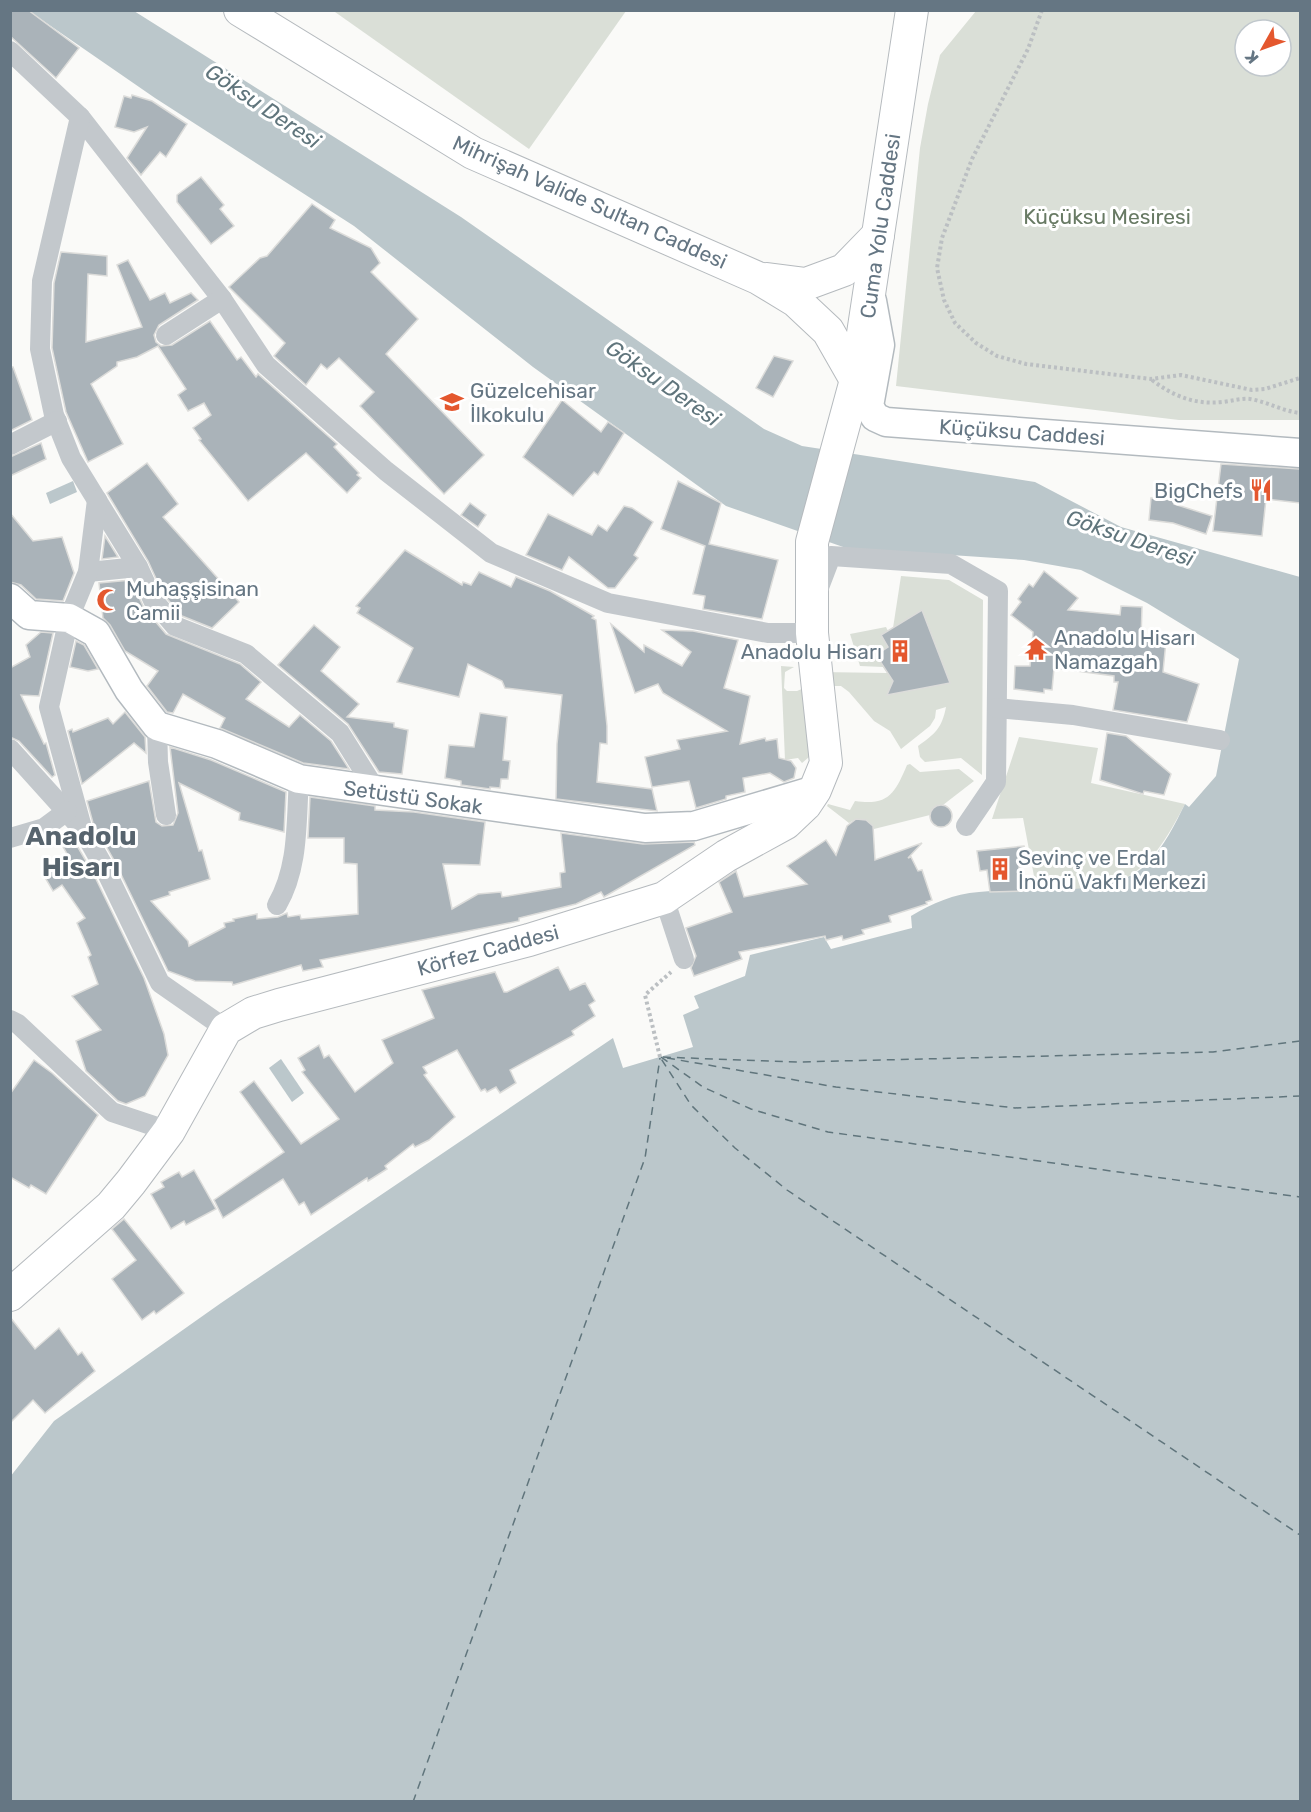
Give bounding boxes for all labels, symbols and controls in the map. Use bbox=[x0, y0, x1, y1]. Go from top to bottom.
north arrow bbox=[1233, 18, 1293, 78]
text: K bbox=[1241, 47, 1263, 67]
water label: Göksu Deresi bbox=[200, 58, 326, 155]
street label: Mihrişah Valide Sultan Caddesi bbox=[449, 130, 731, 274]
street label: Cuma Yolu Caddesi bbox=[855, 132, 905, 320]
park label: Küçüksu Mesiresi bbox=[1023, 204, 1191, 229]
water label: Göksu Deresi bbox=[601, 334, 726, 433]
place label: Güzelcehisar İlkokulu bbox=[470, 378, 596, 427]
school or university icon: Güzelcehisar İlkokulu bbox=[439, 389, 465, 415]
street label: Küçüksu Caddesi bbox=[938, 414, 1106, 450]
restaurant icon: BigChefs bbox=[1248, 477, 1274, 503]
place label: BigChefs bbox=[1154, 478, 1243, 503]
water label: Göksu Deresi bbox=[1063, 504, 1198, 573]
place label: Muhaşşisinan Camii bbox=[126, 576, 259, 625]
mosque icon: Muhaşşisinan Camii bbox=[95, 587, 121, 613]
place label: Anadolu Hisarı Namazgah bbox=[1054, 625, 1195, 674]
temple icon: Anadolu Hisarı Namazgah bbox=[1023, 636, 1049, 662]
building icon: Anadolu Hisarı bbox=[887, 638, 913, 664]
place label: Anadolu Hisarı bbox=[741, 639, 882, 664]
street label: Setüstü Sokak bbox=[342, 775, 484, 819]
district label: Anadolu Hisarı bbox=[25, 820, 137, 883]
place label: Sevinç ve Erdal İnönü Vakfı Merkezi bbox=[1018, 845, 1206, 894]
building icon: Sevinç ve Erdal İnönü Vakfı Merkezi bbox=[987, 856, 1013, 882]
street label: Körfez Caddesi bbox=[414, 919, 562, 981]

